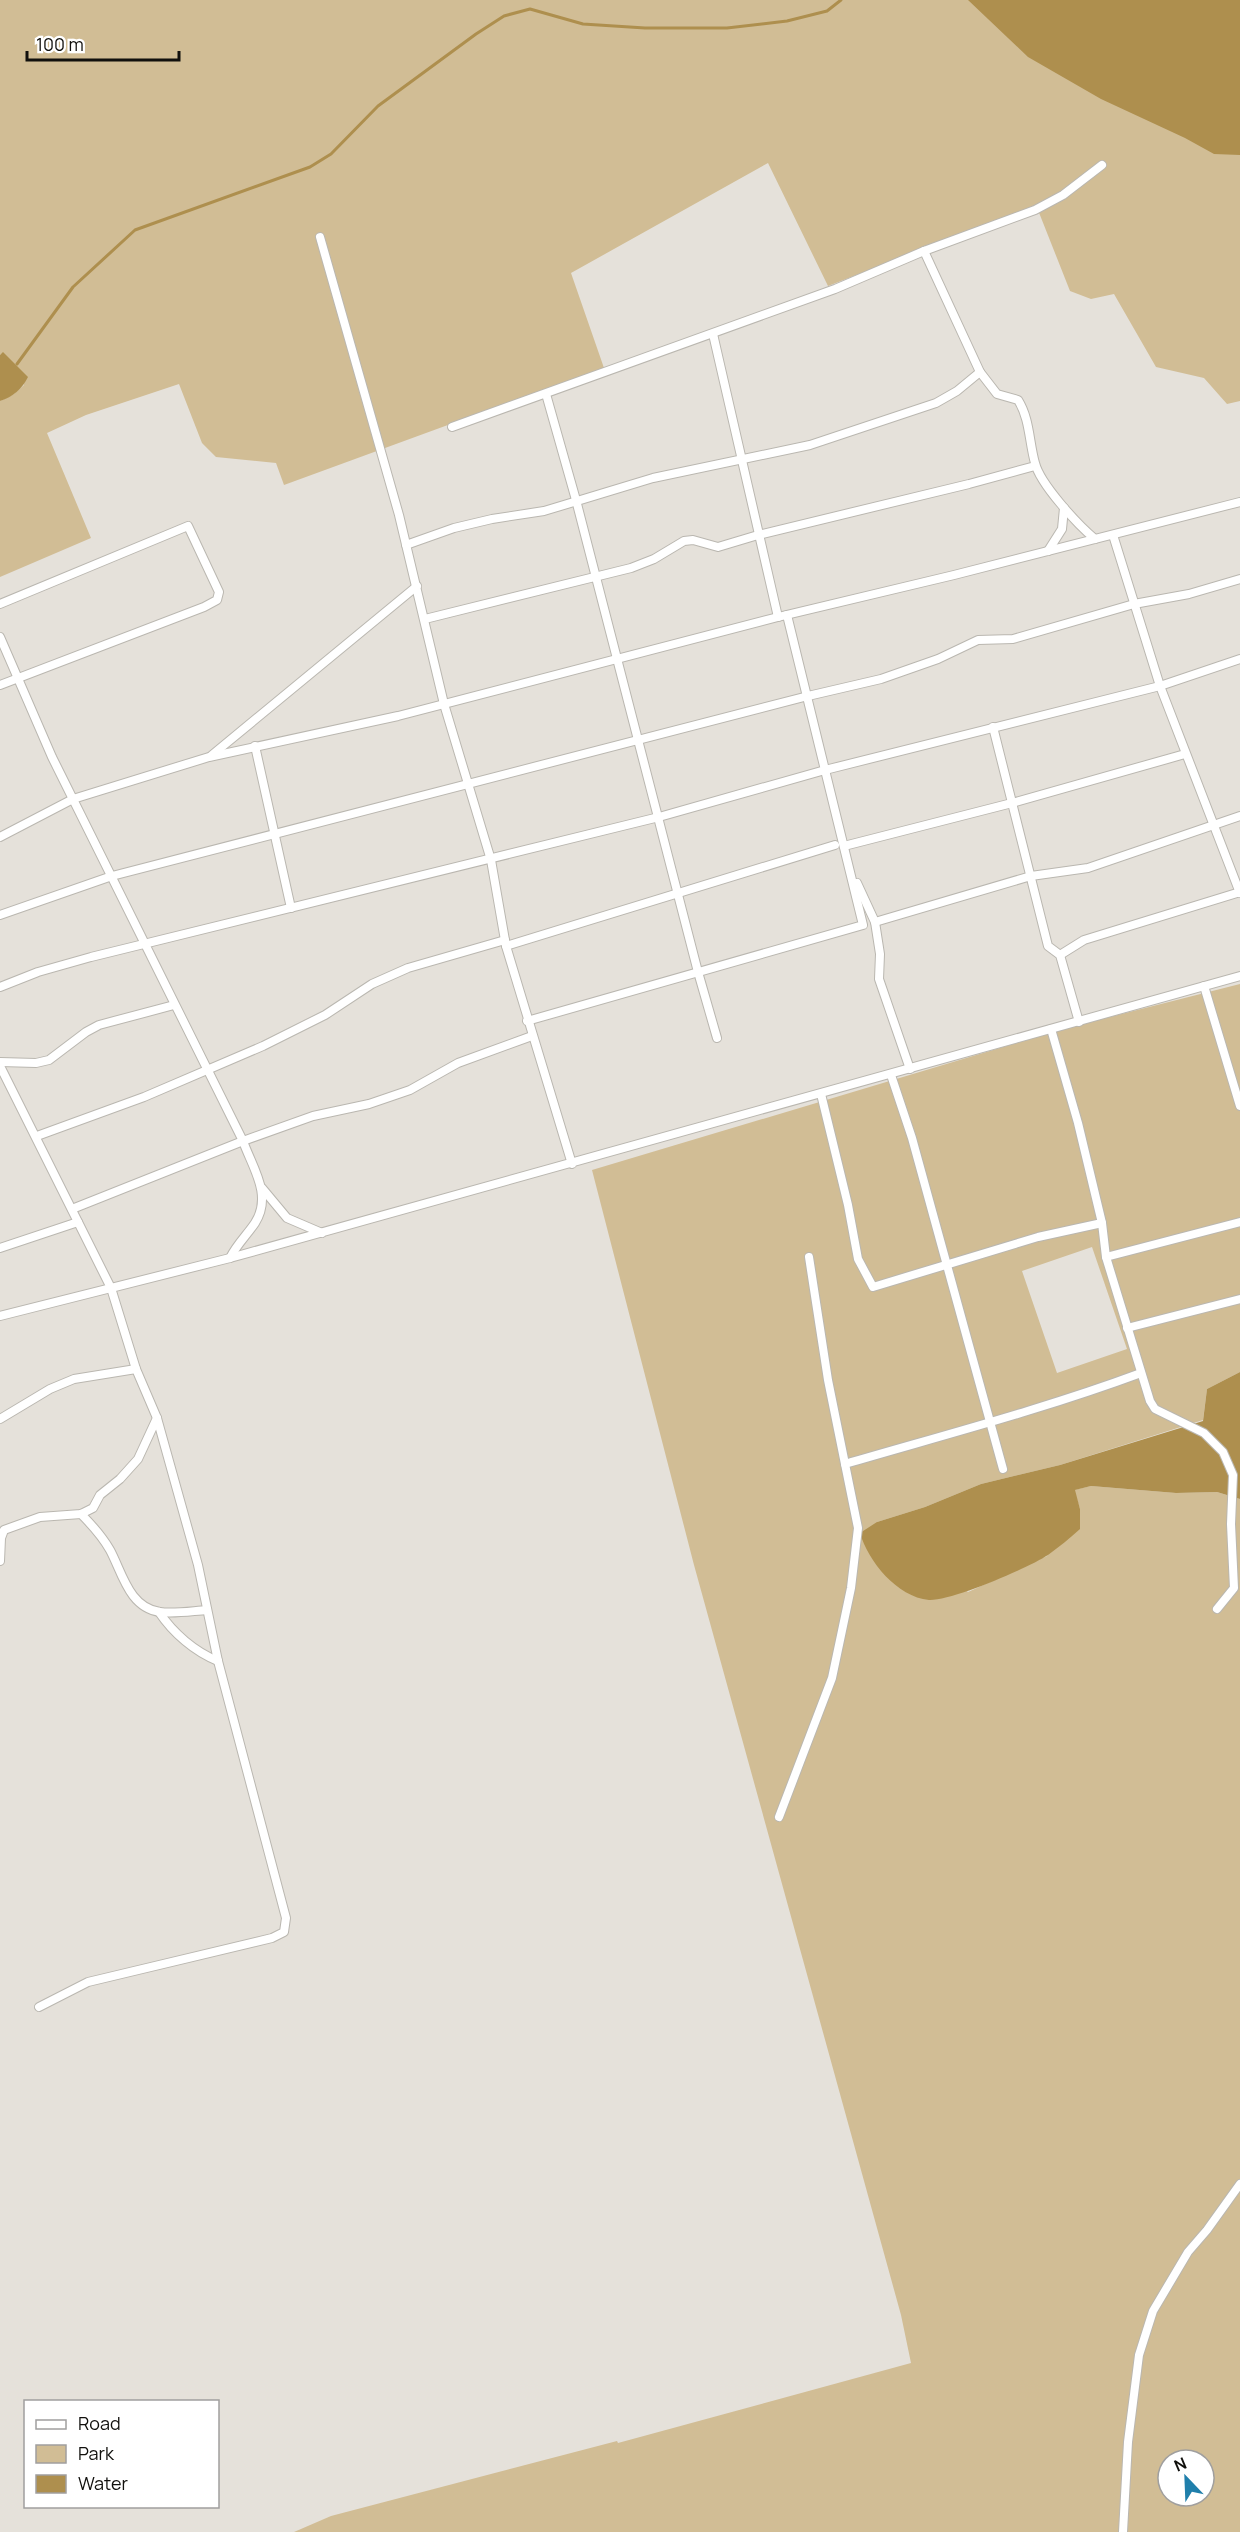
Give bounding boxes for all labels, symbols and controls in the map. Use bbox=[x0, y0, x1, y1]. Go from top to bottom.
scale bar bbox=[27, 24, 178, 62]
text: 100 m bbox=[36, 32, 84, 56]
legend bbox=[24, 2400, 219, 2508]
text: Road bbox=[78, 2411, 121, 2435]
text: Park bbox=[78, 2441, 115, 2465]
north arrow bbox=[1156, 2448, 1216, 2508]
text: N bbox=[1171, 2452, 1190, 2477]
text: Water bbox=[78, 2471, 128, 2495]

